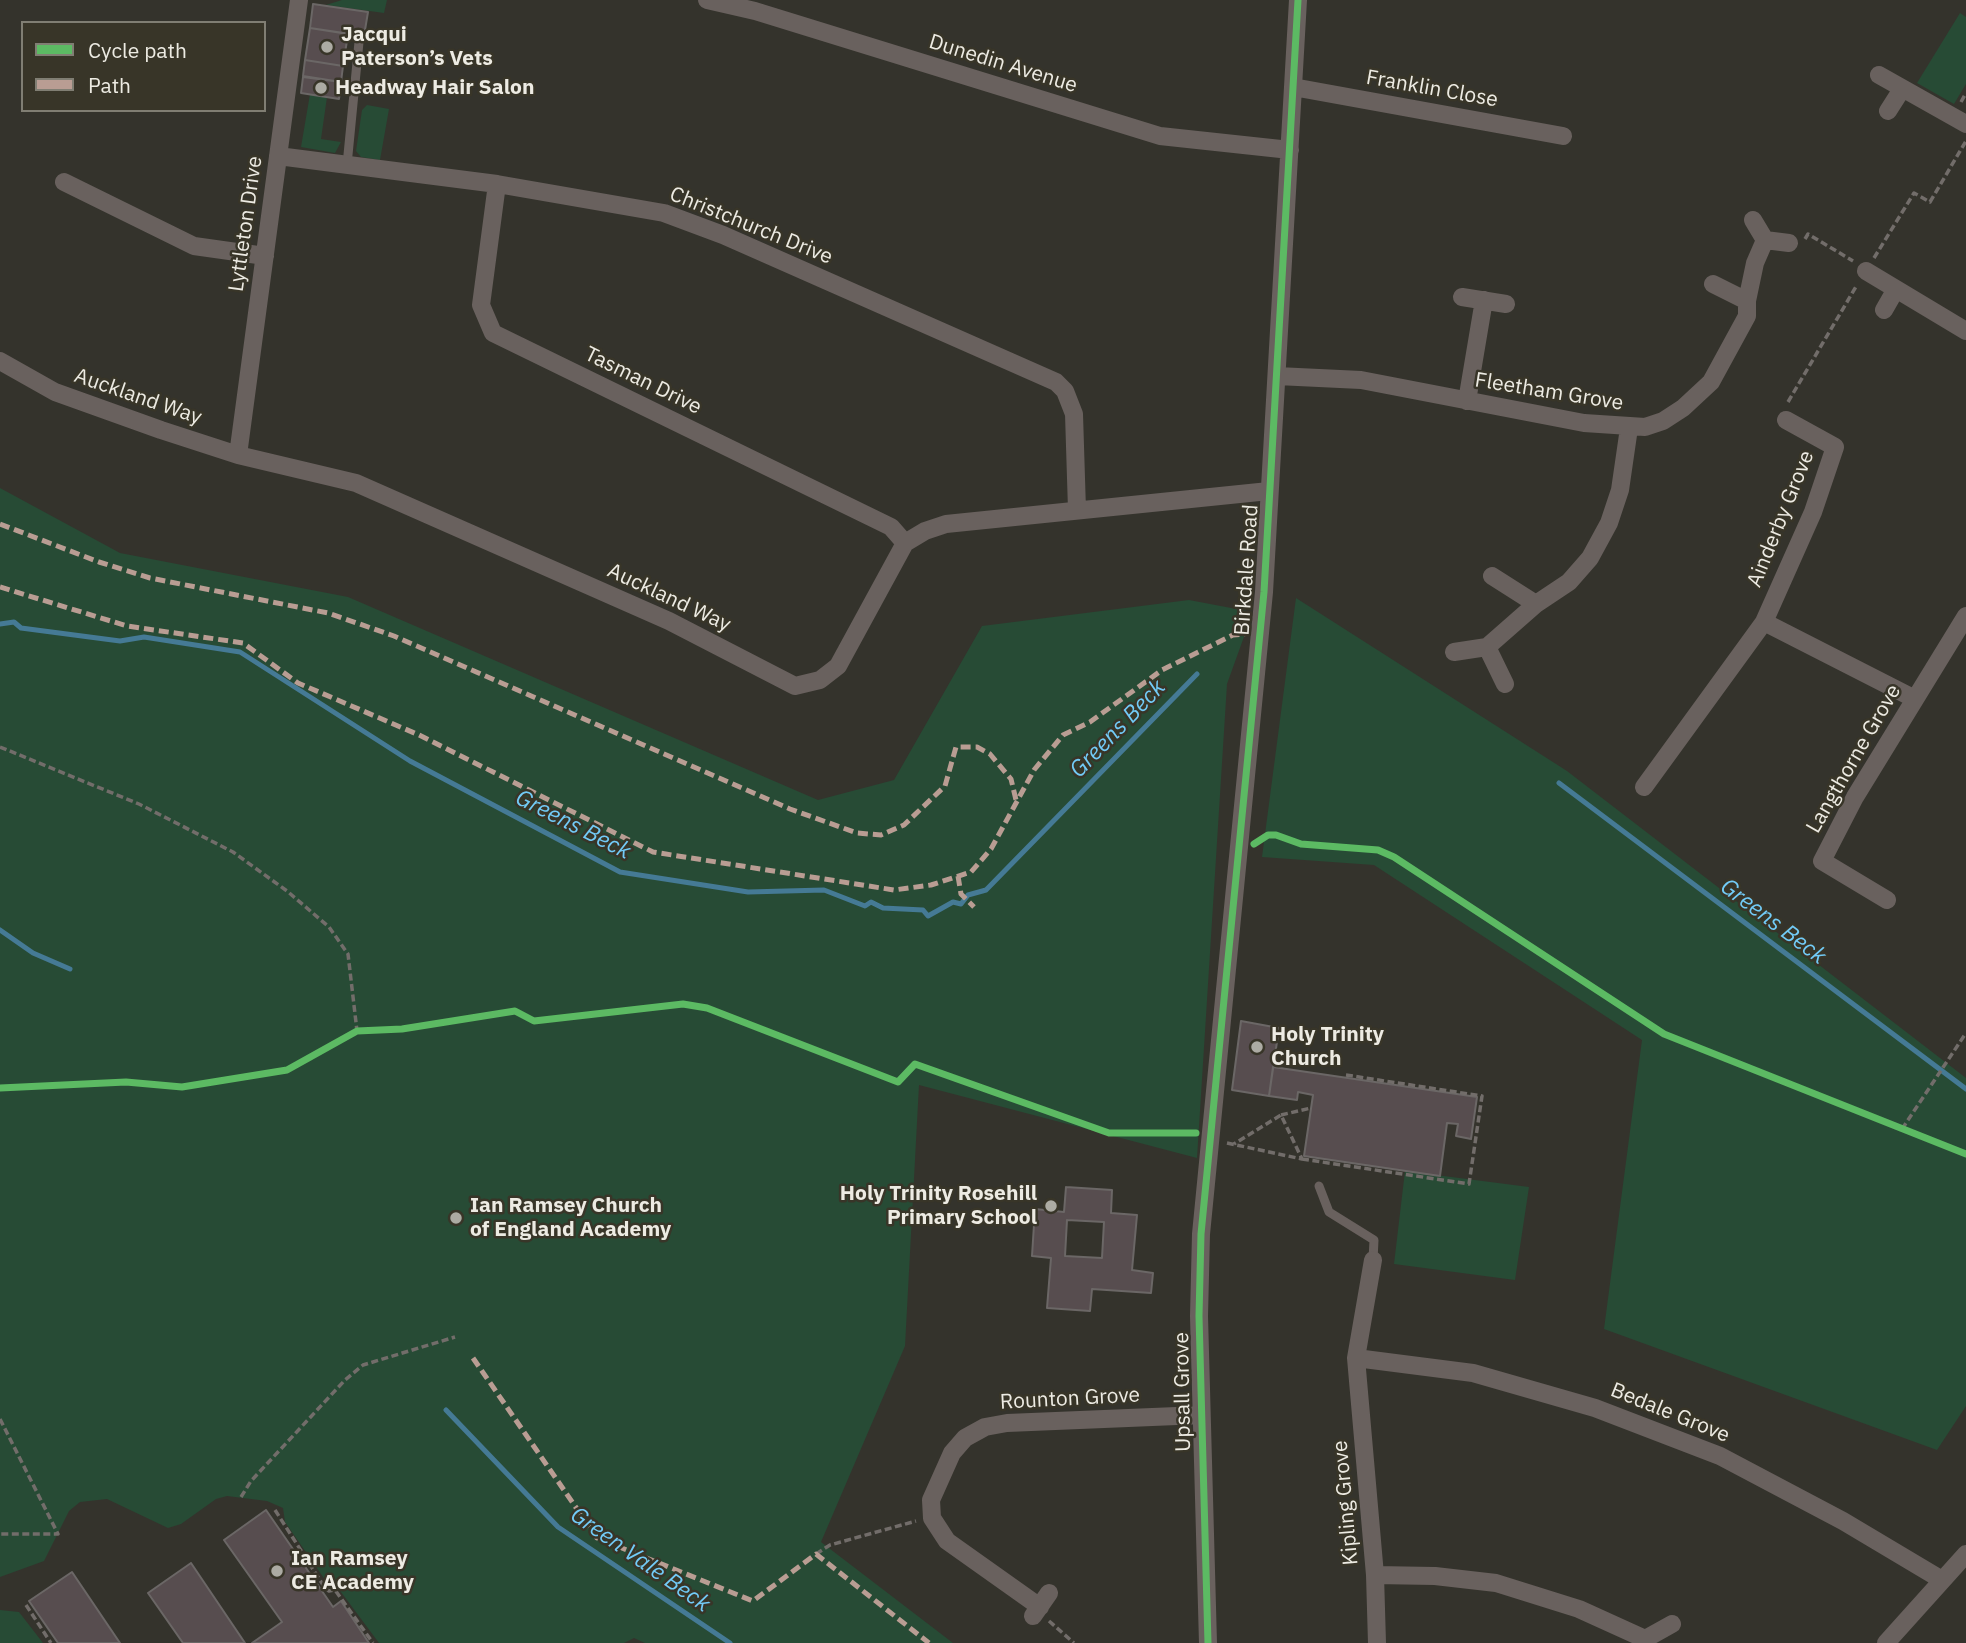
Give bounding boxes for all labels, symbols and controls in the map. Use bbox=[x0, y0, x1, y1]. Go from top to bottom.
legend bbox=[21, 21, 266, 112]
place label: Jacqui Paterson’s Vets bbox=[341, 22, 493, 72]
street label: Dunedin Avenue bbox=[926, 29, 1080, 99]
text: Cycle path bbox=[88, 36, 187, 64]
marker: Jacqui Paterson’s Vets bbox=[319, 39, 335, 55]
street label: Franklin Close bbox=[1364, 65, 1500, 113]
text: Path bbox=[88, 71, 131, 99]
place label: Headway Hair Salon bbox=[335, 75, 534, 101]
marker: Headway Hair Salon bbox=[313, 80, 329, 96]
street label: Lyttleton Drive bbox=[224, 155, 268, 293]
street label: Christchurch Drive bbox=[666, 182, 836, 270]
street label: Tasman Drive bbox=[580, 342, 706, 420]
street label: Auckland Way bbox=[71, 363, 205, 431]
street label: Fleetham Grove bbox=[1473, 368, 1625, 416]
street label: Ainderby Grove bbox=[1742, 447, 1820, 591]
street label: Birkdale Road bbox=[1230, 504, 1264, 636]
street label: Auckland Way bbox=[603, 558, 735, 638]
water label: Greens Beck bbox=[1065, 674, 1171, 784]
street label: Langthorne Grove bbox=[1801, 680, 1907, 838]
water label: Greens Beck bbox=[511, 784, 635, 866]
water label: Greens Beck bbox=[1715, 873, 1831, 971]
place label: Holy Trinity Church bbox=[1271, 1022, 1384, 1072]
marker: Holy Trinity Church bbox=[1249, 1039, 1265, 1055]
place label: Holy Trinity Rosehill Primary School bbox=[840, 1181, 1037, 1231]
place label: Ian Ramsey Church of England Academy bbox=[470, 1193, 671, 1243]
marker: Holy Trinity Rosehill Primary School bbox=[1043, 1198, 1059, 1214]
marker: Ian Ramsey Church of England Academy bbox=[448, 1210, 464, 1226]
street label: Upsall Grove bbox=[1169, 1332, 1197, 1452]
street label: Bedale Grove bbox=[1607, 1378, 1733, 1448]
street label: Rounton Grove bbox=[999, 1383, 1141, 1415]
street label: Kipling Grove bbox=[1328, 1440, 1364, 1566]
water label: Green Vale Beck bbox=[565, 1502, 715, 1618]
place label: Ian Ramsey CE Academy bbox=[291, 1546, 414, 1596]
marker: Ian Ramsey CE Academy bbox=[269, 1563, 285, 1579]

